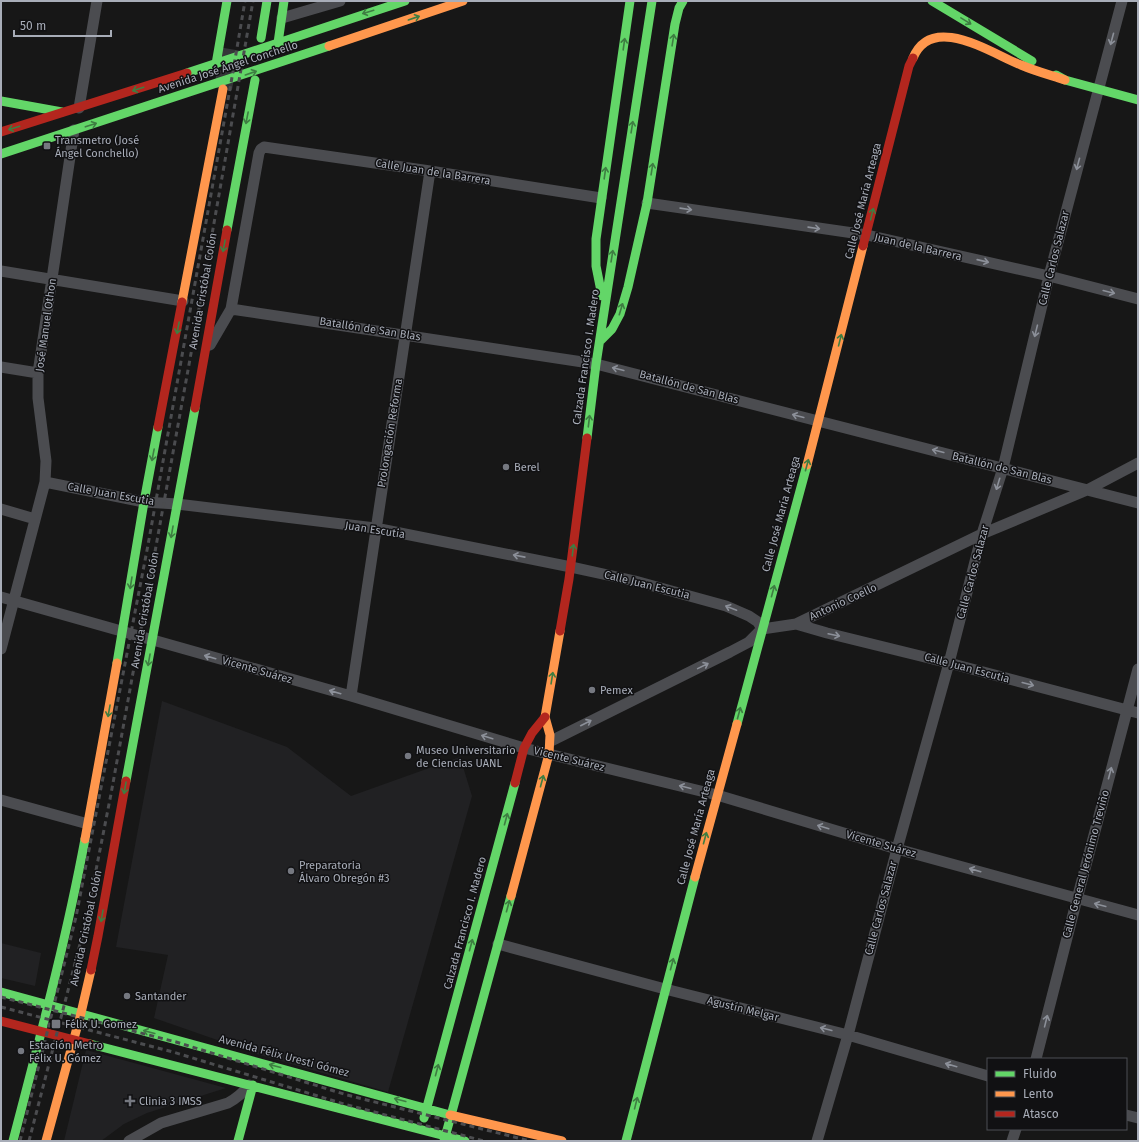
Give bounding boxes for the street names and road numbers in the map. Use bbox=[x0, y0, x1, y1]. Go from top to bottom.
street label: Avenida José Ángel Conchello bbox=[156, 37, 300, 96]
street label: Calle José María Arteaga bbox=[842, 141, 884, 261]
street label: Calle Juan de la Barrera bbox=[374, 156, 492, 188]
street label: Calle Carlos Salazar bbox=[1036, 209, 1072, 307]
street label: Juan de la Barrera bbox=[873, 231, 963, 263]
street label: Avenida Cristóbal Colón bbox=[186, 232, 220, 350]
street label: José Manuel Othon bbox=[33, 277, 59, 373]
street label: Calzada Francisco I. Madero bbox=[570, 288, 602, 426]
street label: Batallón de San Blas bbox=[318, 315, 422, 343]
street label: Batallón de San Blas bbox=[638, 367, 740, 407]
street label: Prolongación Reforma bbox=[375, 377, 405, 489]
street label: Batallón de San Blas bbox=[951, 449, 1053, 487]
street label: Calle José María Arteaga bbox=[759, 455, 803, 573]
street label: Calle Juan Escutia bbox=[67, 480, 155, 508]
street label: Juan Escutia bbox=[344, 519, 406, 541]
street label: Calle Carlos Salazar bbox=[954, 523, 992, 621]
street label: Avenida Cristóbal Colón bbox=[128, 551, 162, 669]
street label: Calle Juan Escutia bbox=[603, 568, 691, 602]
street label: Antonio Coello bbox=[807, 581, 879, 623]
street label: Calle Juan Escutia bbox=[923, 650, 1011, 686]
street label: Vicente Suárez bbox=[220, 654, 294, 686]
street label: Vicente Suárez bbox=[532, 744, 606, 774]
street label: Calle José María Arteaga bbox=[674, 768, 718, 886]
street label: Calle General Jerónimo Treviño bbox=[1060, 788, 1112, 940]
street label: Vicente Suárez bbox=[844, 828, 918, 860]
street label: Calzada Francisco I. Madero bbox=[441, 855, 489, 991]
street label: Calle Carlos Salazar bbox=[862, 859, 900, 957]
street label: Avenida Cristóbal Colón bbox=[67, 869, 105, 987]
street label: Agustín Melgar bbox=[706, 994, 781, 1024]
street label: Avenida Félix Uresti Gómez bbox=[218, 1032, 351, 1080]

